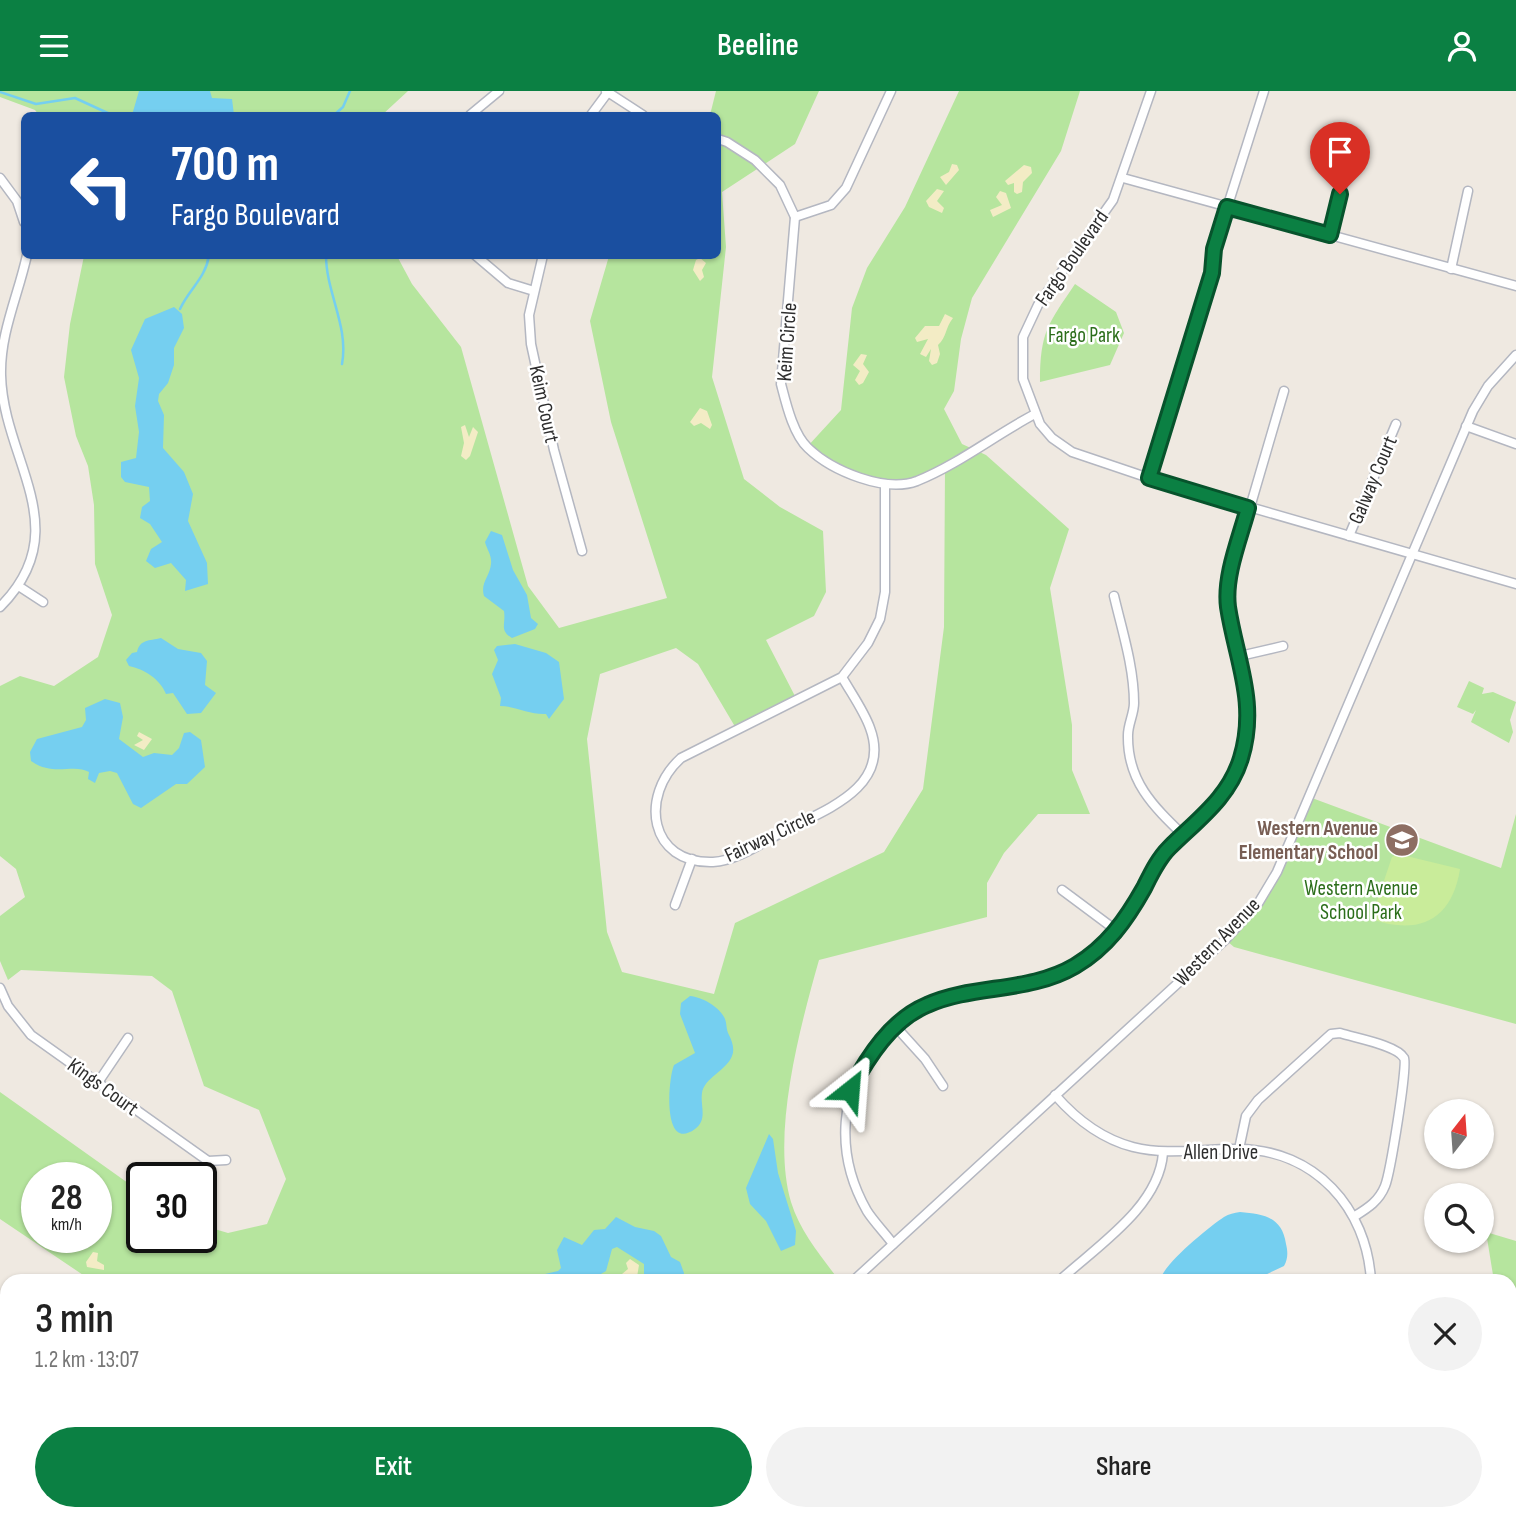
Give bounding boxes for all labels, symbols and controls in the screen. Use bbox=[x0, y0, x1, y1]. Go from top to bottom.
text: Beeline bbox=[717, 26, 799, 65]
icon: menu bbox=[35, 27, 73, 65]
icon: person bbox=[1443, 27, 1481, 65]
pin bbox=[1310, 122, 1370, 194]
icon: arrive bbox=[1321, 133, 1359, 171]
text: 700 m bbox=[171, 136, 279, 195]
icon: left bbox=[56, 140, 147, 231]
text: Fargo Boulevard bbox=[171, 196, 340, 235]
street label: Fargo Boulevard bbox=[1030, 205, 1114, 311]
street label: Keim Circle bbox=[772, 302, 802, 382]
park label: Fargo Park bbox=[1048, 323, 1120, 348]
street label: Keim Court bbox=[524, 363, 564, 445]
street label: Galway Court bbox=[1343, 432, 1403, 528]
street label: Fairway Circle bbox=[721, 804, 819, 868]
place label: Western Avenue Elementary School bbox=[1239, 816, 1378, 865]
school or university icon: Western Avenue Elementary School bbox=[1383, 821, 1421, 859]
park label: Western Avenue School Park bbox=[1304, 876, 1418, 925]
street label: Western Avenue bbox=[1169, 892, 1265, 992]
street label: Kings Court bbox=[63, 1053, 143, 1121]
position arrow bbox=[813, 1053, 887, 1127]
north arrow bbox=[1424, 1099, 1494, 1169]
map controls bbox=[1424, 1099, 1494, 1253]
street label: Allen Drive bbox=[1183, 1140, 1258, 1165]
speed limit sign: 30 bbox=[126, 1162, 217, 1253]
text: 28 bbox=[51, 1177, 82, 1220]
button: search bbox=[1424, 1183, 1494, 1253]
text: km/h bbox=[51, 1214, 82, 1235]
text: 3 min bbox=[35, 1294, 114, 1345]
button: close bbox=[1408, 1297, 1482, 1371]
text: 1.2 km · 13:07 bbox=[35, 1346, 139, 1374]
button: Exit bbox=[35, 1427, 752, 1507]
button: Share bbox=[766, 1427, 1482, 1507]

